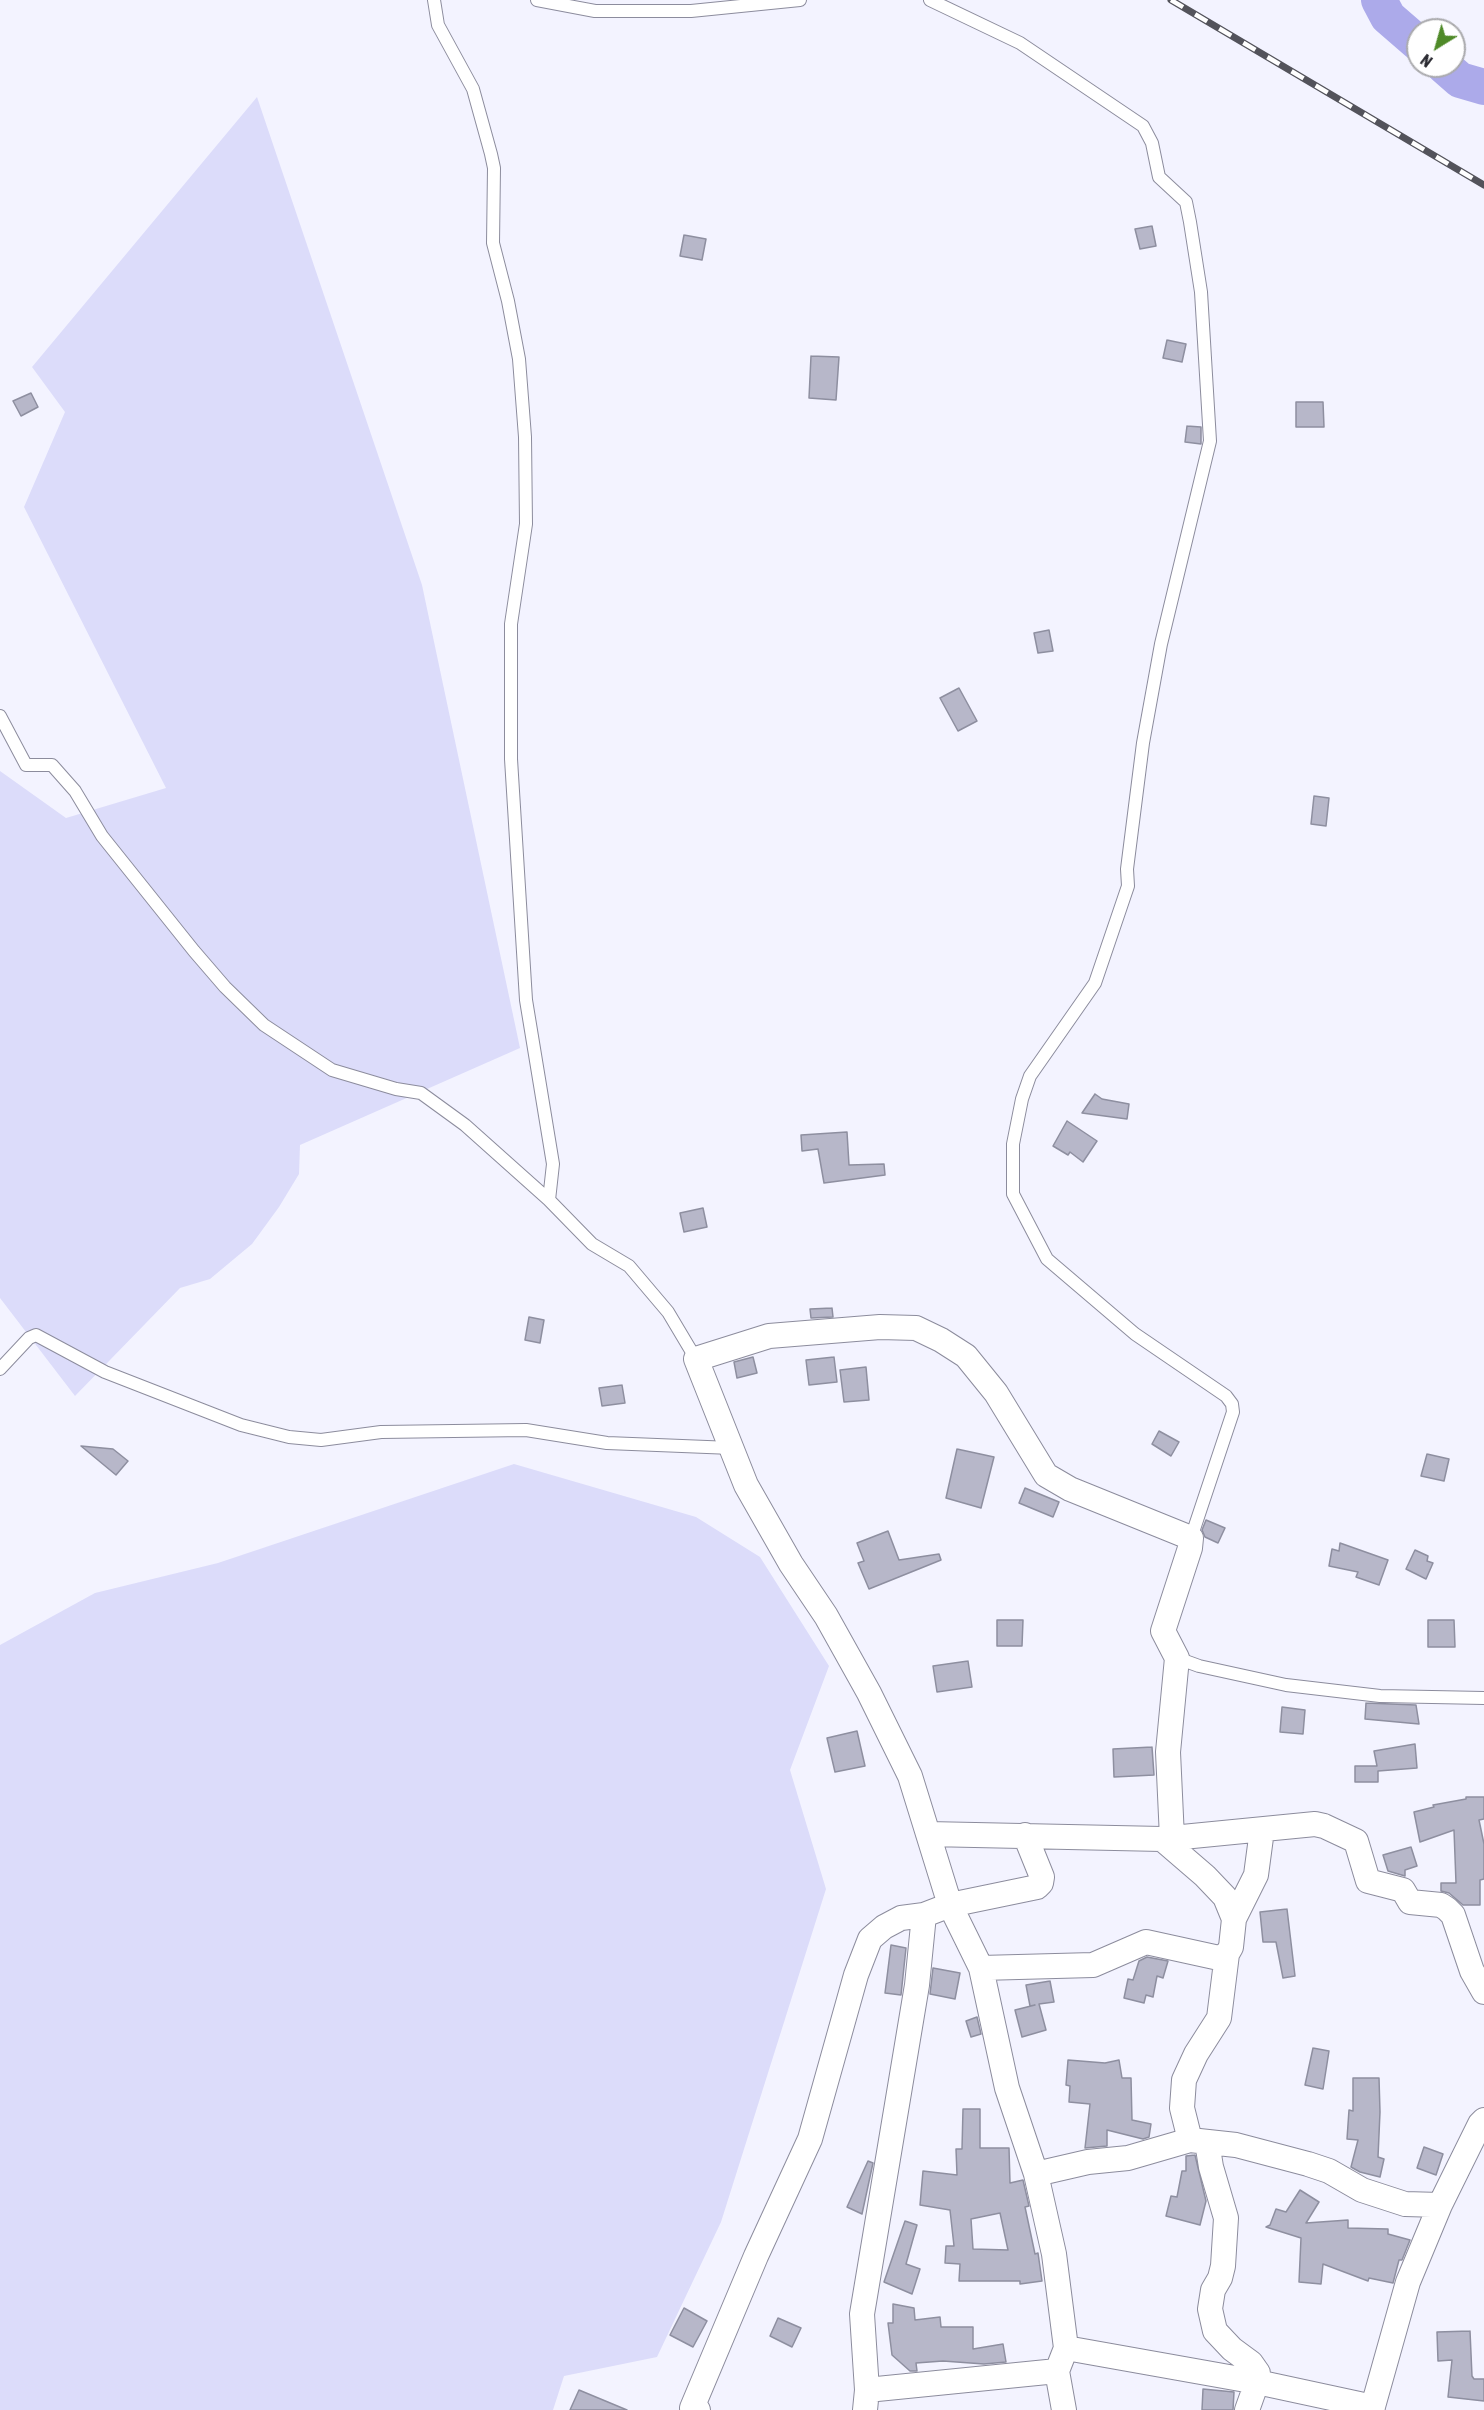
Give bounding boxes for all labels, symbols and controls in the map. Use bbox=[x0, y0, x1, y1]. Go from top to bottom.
north arrow bbox=[1406, 18, 1466, 78]
text: N bbox=[1417, 51, 1436, 71]

